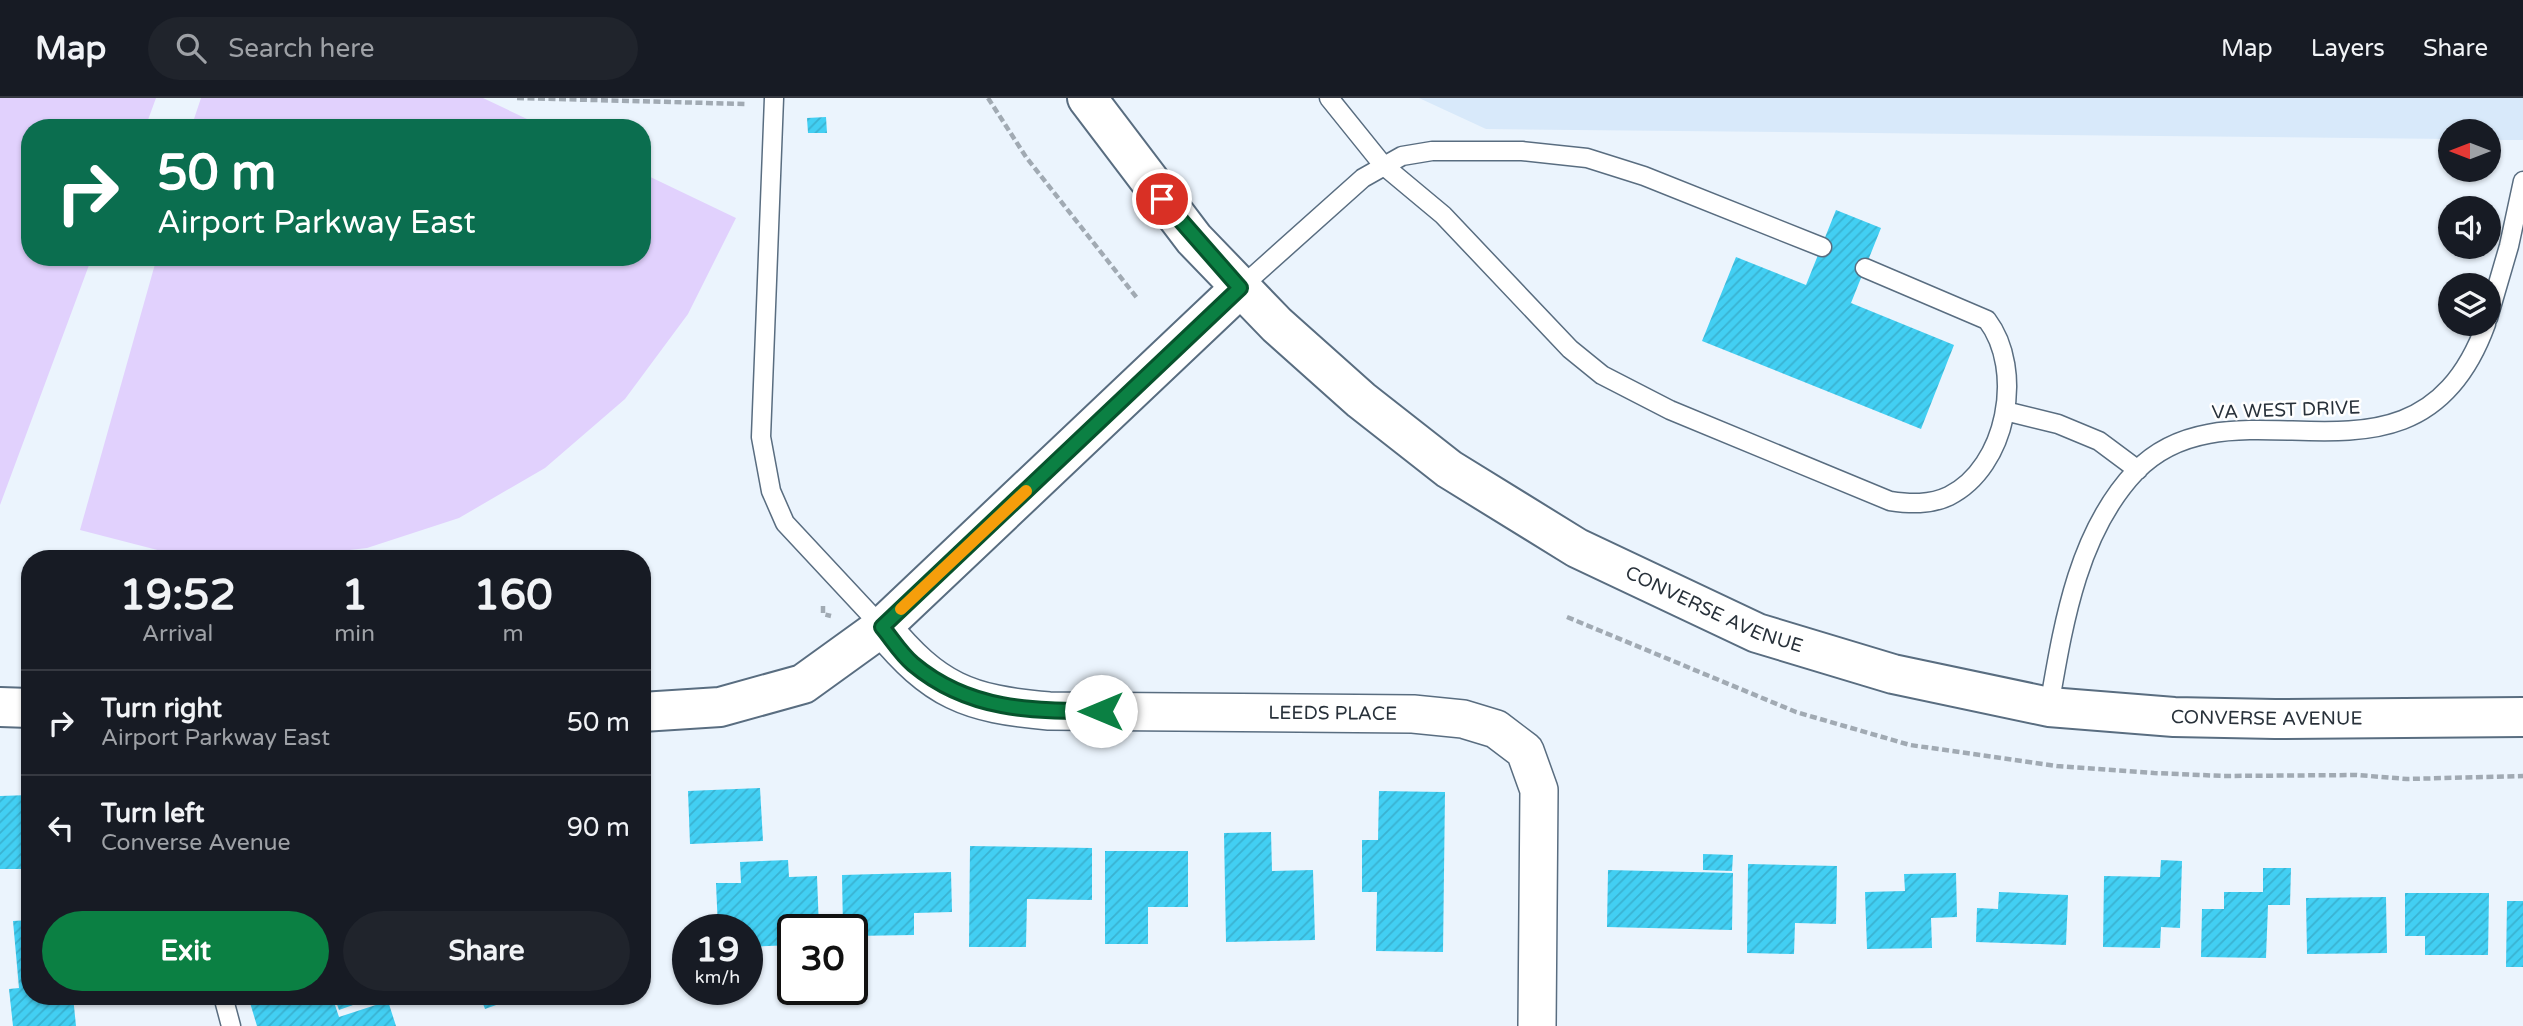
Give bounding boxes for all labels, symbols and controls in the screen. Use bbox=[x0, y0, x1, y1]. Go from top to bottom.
search box bbox=[148, 17, 638, 80]
text: Map bbox=[35, 29, 106, 68]
icon: search bbox=[172, 29, 210, 67]
text: Search here bbox=[228, 33, 374, 64]
text: Map bbox=[2221, 34, 2273, 63]
text: Layers bbox=[2311, 34, 2385, 63]
text: Share bbox=[2423, 34, 2488, 63]
north arrow bbox=[2438, 119, 2501, 182]
map controls bbox=[2438, 119, 2501, 336]
text: 50 m bbox=[157, 144, 276, 203]
icon: right bbox=[42, 147, 133, 238]
pin bbox=[1132, 169, 1192, 229]
icon: arrive bbox=[1143, 180, 1181, 218]
button: sound bbox=[2438, 196, 2501, 259]
text: Airport Parkway East bbox=[157, 204, 476, 242]
button: layers bbox=[2438, 273, 2501, 336]
street label: VA WEST DRIVE bbox=[2211, 396, 2361, 424]
street label: CONVERSE AVENUE bbox=[1622, 561, 1806, 657]
text: 19:52 bbox=[119, 570, 236, 621]
text: 1 bbox=[341, 570, 368, 621]
text: 160 bbox=[473, 570, 553, 621]
text: Arrival bbox=[142, 620, 213, 648]
text: min bbox=[334, 620, 375, 648]
text: m bbox=[502, 620, 524, 648]
position arrow bbox=[1064, 674, 1138, 748]
text: Turn right bbox=[101, 693, 222, 724]
street label: LEEDS PLACE bbox=[1268, 702, 1397, 725]
icon: right bbox=[42, 704, 80, 742]
street label: CONVERSE AVENUE bbox=[2171, 706, 2363, 730]
text: 50 m bbox=[567, 707, 630, 738]
text: Airport Parkway East bbox=[101, 724, 330, 752]
text: Turn left bbox=[101, 798, 204, 829]
icon: left bbox=[42, 809, 80, 847]
text: 90 m bbox=[567, 812, 630, 843]
text: Converse Avenue bbox=[101, 829, 291, 857]
button: Exit bbox=[42, 911, 329, 991]
button: Share bbox=[343, 911, 630, 991]
speed limit sign: 30 bbox=[777, 914, 868, 1005]
text: 19 bbox=[696, 929, 739, 971]
text: km/h bbox=[695, 966, 740, 988]

